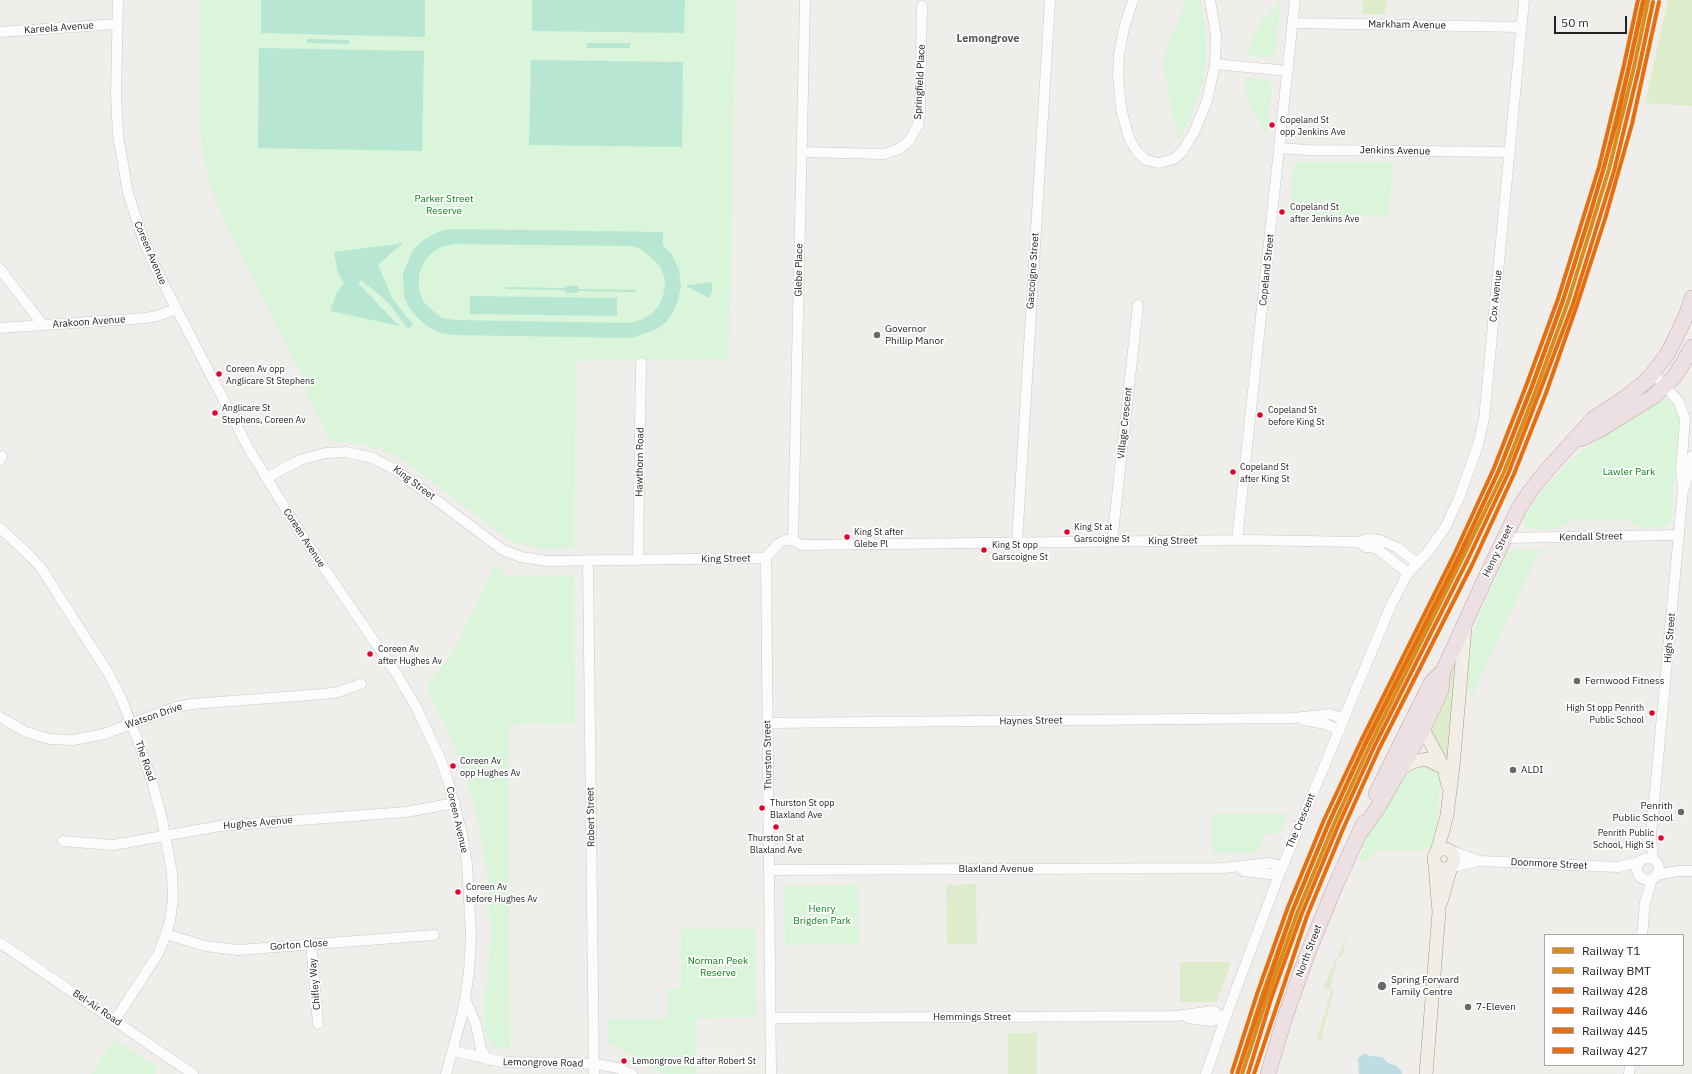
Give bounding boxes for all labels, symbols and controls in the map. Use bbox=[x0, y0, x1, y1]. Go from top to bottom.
scale bar bbox=[1556, 8, 1629, 34]
text: 50 m bbox=[1561, 15, 1589, 30]
street label: Markham Avenue bbox=[1368, 18, 1446, 32]
street label: Kareela Avenue bbox=[24, 20, 94, 36]
district label: Lemongrove bbox=[956, 32, 1020, 46]
street label: Springfield Place bbox=[912, 44, 928, 120]
place label: Copeland St opp Jenkins Ave bbox=[1280, 115, 1346, 136]
marker: Copeland St opp Jenkins Ave bbox=[1267, 120, 1277, 130]
street label: Jenkins Avenue bbox=[1360, 144, 1430, 158]
park label: Parker Street Reserve bbox=[414, 193, 474, 216]
place label: Copeland St after Jenkins Ave bbox=[1290, 202, 1359, 223]
marker: Copeland St after Jenkins Ave bbox=[1277, 207, 1287, 217]
street label: Coreen Avenue bbox=[131, 219, 169, 287]
street label: Gascoigne Street bbox=[1024, 232, 1042, 310]
street label: Copeland Street bbox=[1257, 233, 1277, 307]
street label: Glebe Place bbox=[793, 243, 805, 297]
street label: Cox Avenue bbox=[1487, 269, 1505, 323]
street label: Arakoon Avenue bbox=[52, 313, 126, 331]
place label: Governor Phillip Manor bbox=[885, 323, 944, 346]
marker: Governor Phillip Manor bbox=[872, 330, 882, 340]
place label: Coreen Av opp Anglicare St Stephens bbox=[226, 364, 315, 385]
marker: Coreen Av opp Anglicare St Stephens bbox=[214, 369, 224, 379]
street label: Village Crescent bbox=[1115, 386, 1135, 460]
place label: Anglicare St Stephens, Coreen Av bbox=[222, 403, 306, 424]
place label: Copeland St before King St bbox=[1268, 405, 1325, 426]
marker: Anglicare St Stephens, Coreen Av bbox=[210, 408, 220, 418]
marker: Copeland St before King St bbox=[1255, 410, 1265, 420]
street label: Hawthorn Road bbox=[633, 427, 647, 497]
place label: Copeland St after King St bbox=[1240, 462, 1290, 483]
street label: King Street bbox=[391, 463, 437, 503]
park label: Lawler Park bbox=[1603, 466, 1655, 478]
marker: Copeland St after King St bbox=[1228, 467, 1238, 477]
street label: Coreen Avenue bbox=[280, 506, 328, 570]
place label: King St at Garscoigne St bbox=[1074, 522, 1130, 543]
street label: Henry Street bbox=[1480, 523, 1516, 579]
place label: King St after Glebe Pl bbox=[854, 527, 904, 548]
marker: King St at Garscoigne St bbox=[1062, 527, 1072, 537]
street label: Kendall Street bbox=[1559, 530, 1623, 544]
marker: King St after Glebe Pl bbox=[842, 532, 852, 542]
street label: King Street bbox=[1148, 535, 1198, 547]
place label: King St opp Garscoigne St bbox=[992, 540, 1048, 561]
marker: King St opp Garscoigne St bbox=[979, 545, 989, 555]
street label: King Street bbox=[701, 553, 751, 565]
street label: High Street bbox=[1662, 612, 1678, 664]
place label: Coreen Av after Hughes Av bbox=[378, 644, 442, 665]
marker: Coreen Av after Hughes Av bbox=[365, 649, 375, 659]
place label: Fernwood Fitness bbox=[1585, 675, 1665, 687]
marker: Fernwood Fitness bbox=[1572, 676, 1582, 686]
street label: Watson Drive bbox=[124, 701, 184, 731]
place label: High St opp Penrith Public School bbox=[1566, 703, 1644, 724]
marker: High St opp Penrith Public School bbox=[1647, 708, 1657, 718]
street label: Haynes Street bbox=[999, 714, 1063, 728]
street label: Thurston Street bbox=[761, 720, 775, 790]
street label: The Road bbox=[132, 739, 158, 783]
place label: Coreen Av opp Hughes Av bbox=[460, 756, 520, 777]
marker: Coreen Av opp Hughes Av bbox=[448, 761, 458, 771]
place label: ALDI bbox=[1521, 764, 1543, 776]
marker: ALDI bbox=[1508, 765, 1518, 775]
street label: Coreen Avenue bbox=[444, 786, 470, 854]
street label: Robert Street bbox=[584, 787, 598, 847]
street label: The Crescent bbox=[1284, 791, 1318, 851]
place label: Thurston St opp Blaxland Ave bbox=[770, 798, 834, 819]
place label: Penrith Public School bbox=[1612, 800, 1673, 824]
marker: Thurston St opp Blaxland Ave bbox=[757, 803, 767, 813]
marker: Penrith Public School bbox=[1676, 807, 1686, 817]
street label: Hughes Avenue bbox=[223, 814, 293, 832]
marker: Thurston St at Blaxland Ave bbox=[771, 822, 781, 832]
place label: Penrith Public School, High St bbox=[1593, 828, 1654, 849]
place label: Thurston St at Blaxland Ave bbox=[748, 833, 804, 854]
marker: Penrith Public School, High St bbox=[1656, 833, 1666, 843]
street label: Doonmore Street bbox=[1510, 856, 1588, 872]
street label: Blaxland Avenue bbox=[959, 863, 1033, 875]
place label: Coreen Av before Hughes Av bbox=[466, 882, 537, 903]
marker: Coreen Av before Hughes Av bbox=[453, 887, 463, 897]
park label: Henry Brigden Park bbox=[793, 903, 851, 926]
street label: North Street bbox=[1293, 923, 1325, 979]
legend bbox=[1544, 934, 1684, 1066]
street label: Gorton Close bbox=[270, 937, 328, 953]
text: Railway T1 bbox=[1582, 943, 1641, 958]
park label: Norman Peek Reserve bbox=[688, 955, 748, 978]
street label: Chifley Way bbox=[307, 957, 323, 1011]
text: Railway BMT bbox=[1582, 963, 1651, 978]
place label: Spring Forward Family Centre bbox=[1391, 974, 1459, 998]
marker: Spring Forward Family Centre bbox=[1376, 980, 1388, 992]
text: Railway 428 bbox=[1582, 983, 1648, 998]
street label: Bel-Air Road bbox=[70, 987, 124, 1029]
place label: 7-Eleven bbox=[1476, 1001, 1516, 1013]
marker: 7-Eleven bbox=[1463, 1002, 1473, 1012]
text: Railway 446 bbox=[1582, 1003, 1648, 1018]
street label: Hemmings Street bbox=[933, 1011, 1011, 1023]
text: Railway 445 bbox=[1582, 1023, 1648, 1038]
text: Railway 427 bbox=[1582, 1043, 1648, 1058]
street label: Lemongrove Road bbox=[503, 1056, 583, 1070]
marker: Lemongrove Rd after Robert St bbox=[619, 1056, 629, 1066]
place label: Lemongrove Rd after Robert St bbox=[632, 1056, 756, 1066]

